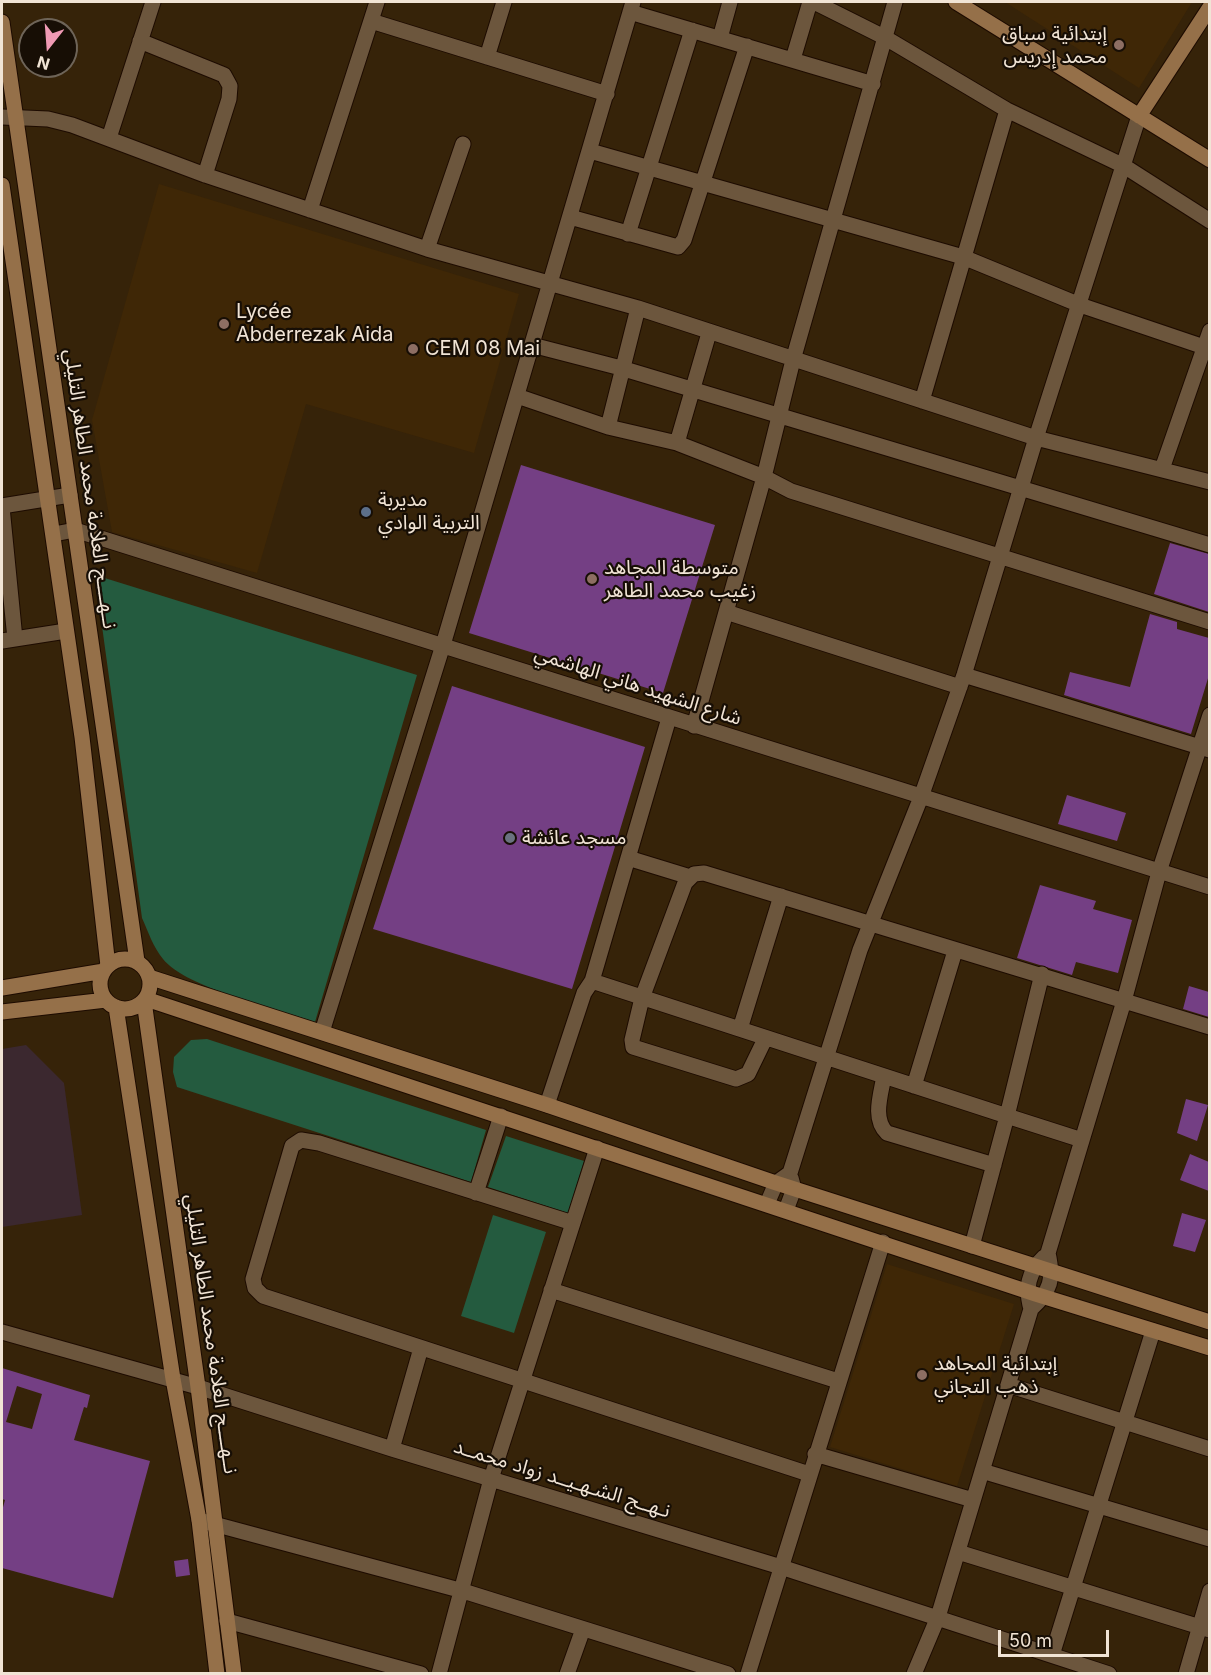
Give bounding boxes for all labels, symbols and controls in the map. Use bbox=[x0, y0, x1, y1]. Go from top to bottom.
north arrow bbox=[18, 18, 78, 78]
place label: إبتدائية سباق محمد إدريس bbox=[1002, 22, 1107, 69]
marker: إبتدائية سباق محمد إدريس bbox=[1112, 38, 1126, 52]
text: N bbox=[35, 52, 52, 75]
place label: Lycée Abderrezak Aida bbox=[236, 300, 393, 347]
marker: Lycée Abderrezak Aida bbox=[217, 317, 231, 331]
place label: CEM 08 Mai bbox=[425, 337, 540, 361]
marker: CEM 08 Mai bbox=[406, 342, 420, 356]
street label: نــهــــج العلامة محمد الطاهر التليلي bbox=[58, 348, 122, 630]
place label: مديربة التربية الوادي bbox=[378, 488, 480, 535]
marker: مديربة التربية الوادي bbox=[359, 505, 373, 519]
place label: متوسطة المجاهد زغيب محمد الطاهر bbox=[604, 556, 756, 603]
marker: متوسطة المجاهد زغيب محمد الطاهر bbox=[585, 572, 599, 586]
street label: شارع الشهيد هاني الهاشمي bbox=[531, 641, 745, 731]
place label: مسجد عائشة bbox=[522, 826, 626, 850]
marker: مسجد عائشة bbox=[503, 831, 517, 845]
street label: نــهــــج العلامة محمد الطاهر التليلي bbox=[179, 1193, 243, 1475]
place label: إبتدائية المجاهد ذهب التجاني bbox=[934, 1352, 1057, 1399]
marker: إبتدائية المجاهد ذهب التجاني bbox=[915, 1368, 929, 1382]
street label: نـهــج الشـهـيــد زواد محمــد bbox=[451, 1435, 673, 1523]
scale bar bbox=[1001, 1618, 1112, 1656]
text: 50 m bbox=[1009, 1630, 1052, 1651]

